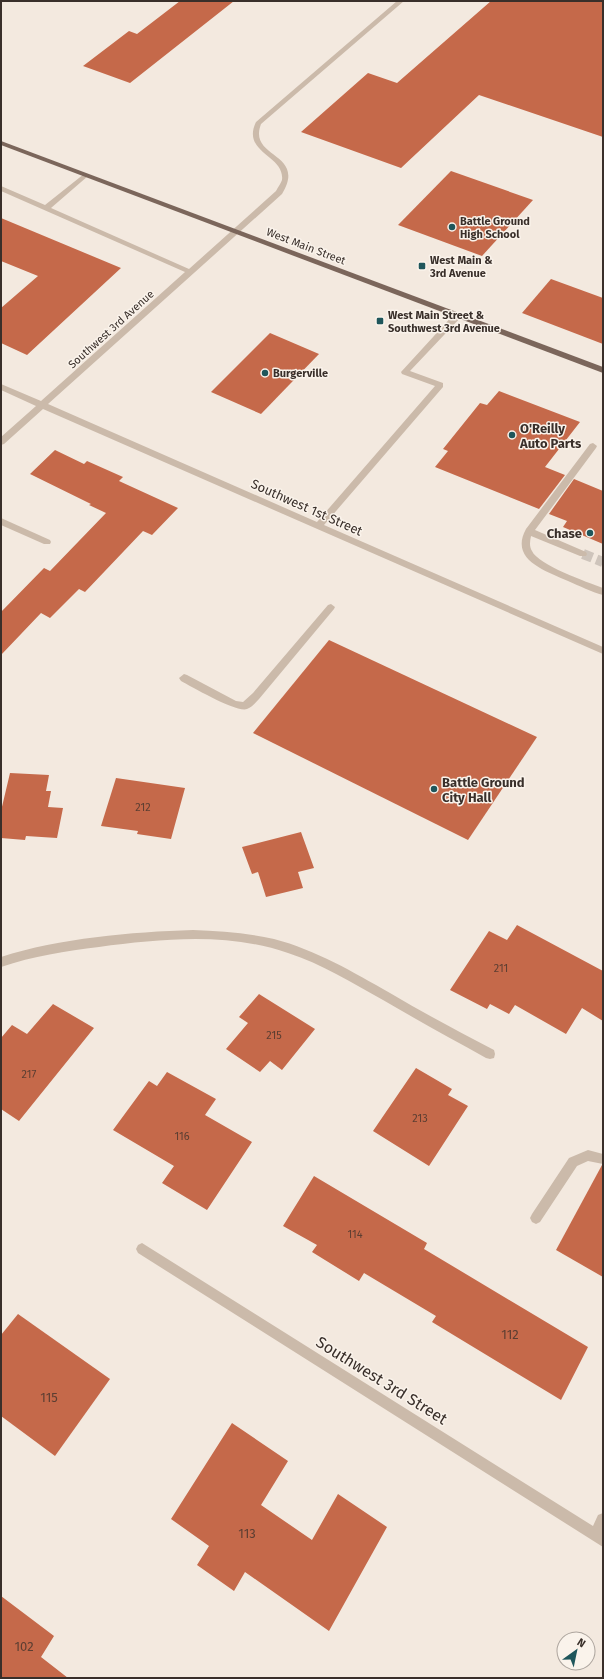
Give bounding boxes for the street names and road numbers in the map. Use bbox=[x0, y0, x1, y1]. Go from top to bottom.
street label: West Main Street bbox=[264, 225, 347, 268]
street label: Southwest 3rd Avenue bbox=[66, 288, 157, 371]
street label: Southwest 1st Street bbox=[249, 476, 365, 539]
street label: Southwest 3rd Street bbox=[313, 1332, 451, 1429]

